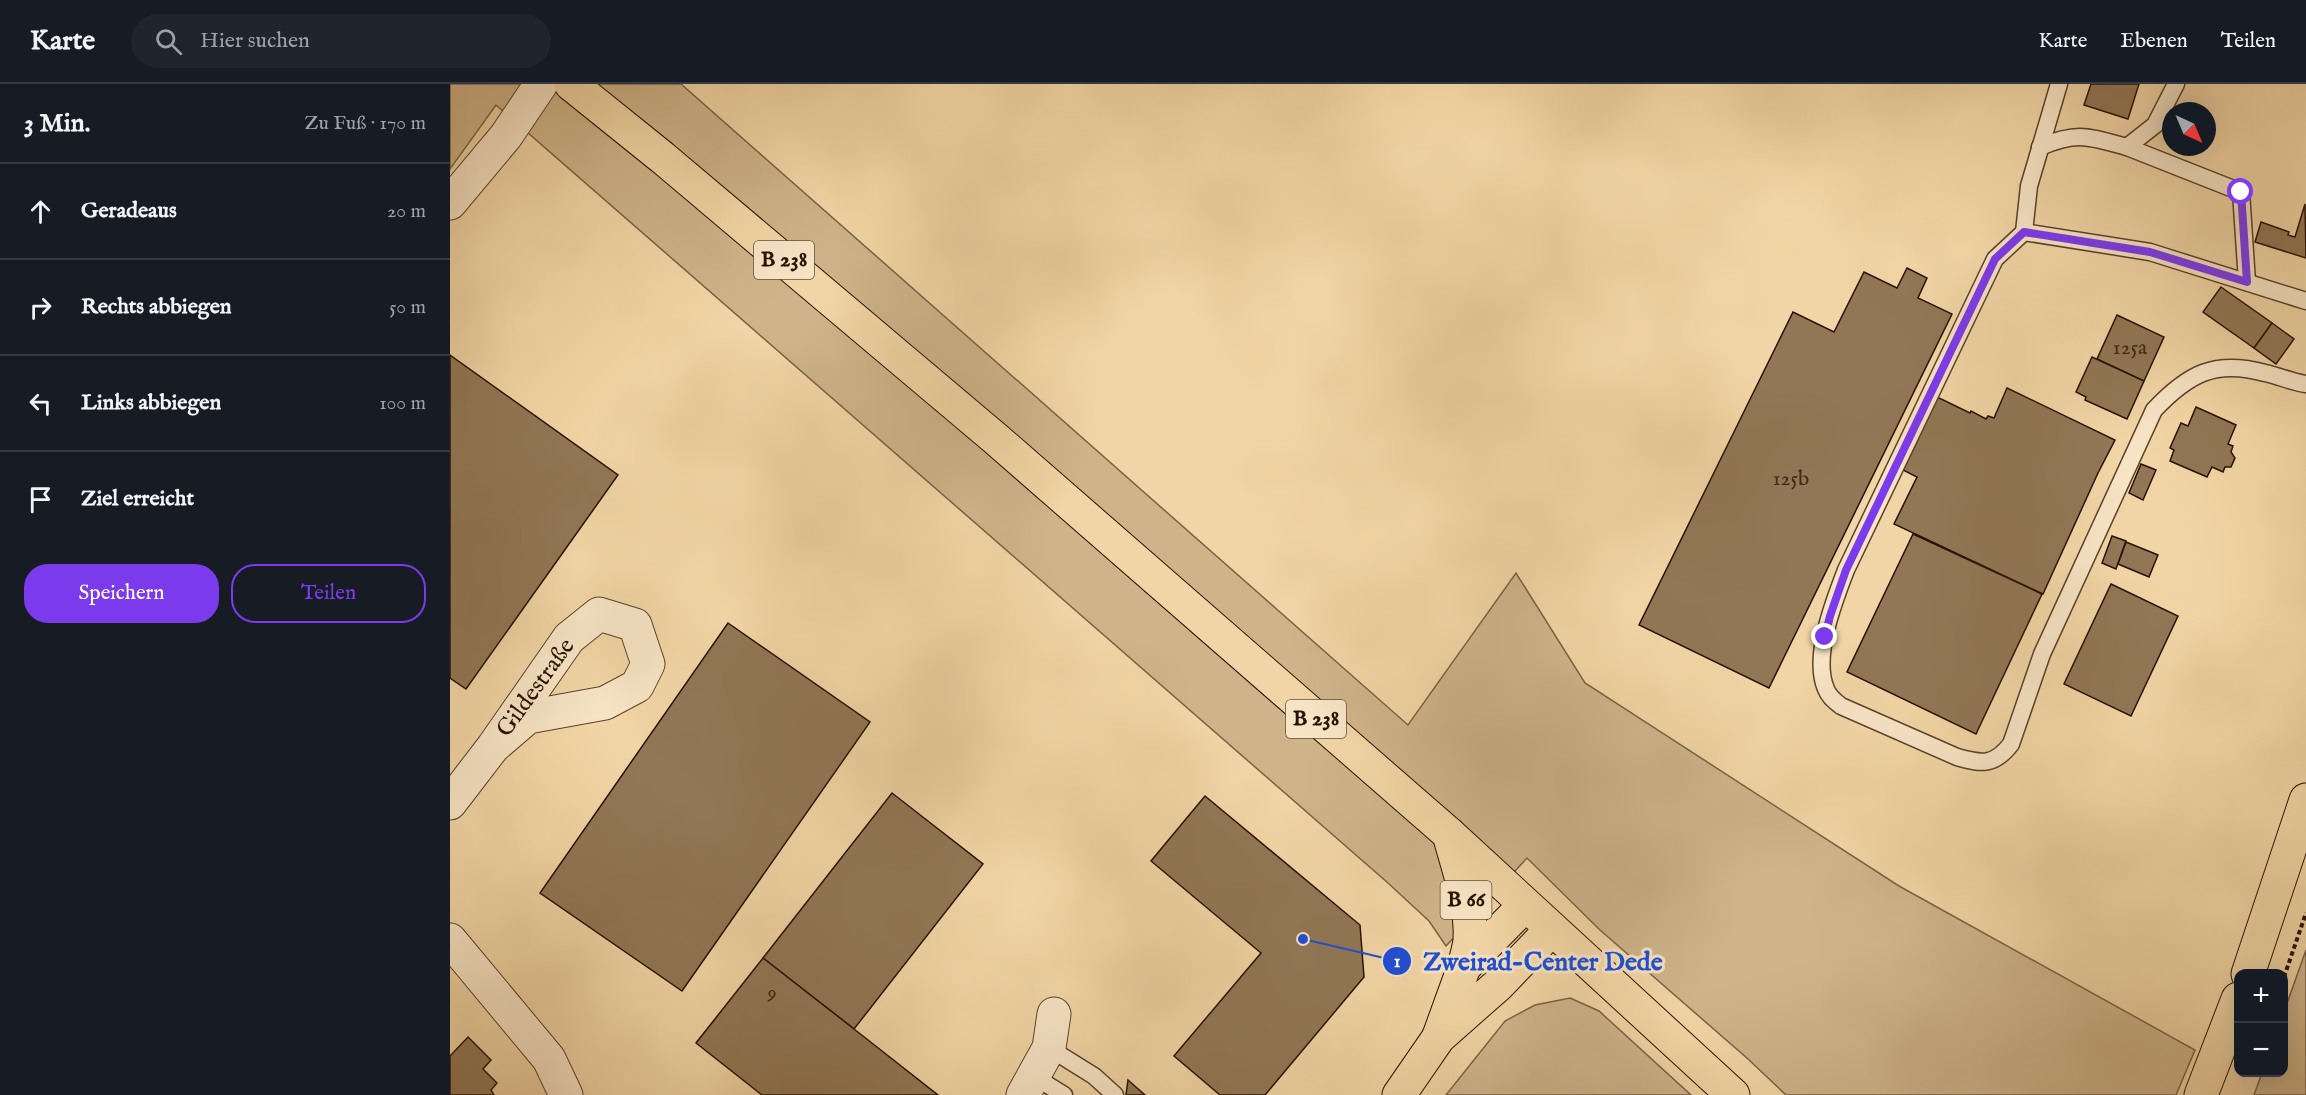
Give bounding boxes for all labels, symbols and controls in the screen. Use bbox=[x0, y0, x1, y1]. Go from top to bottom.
search box bbox=[131, 14, 551, 68]
text: Karte bbox=[30, 24, 95, 59]
icon: search bbox=[152, 25, 185, 58]
text: Hier suchen bbox=[200, 27, 310, 55]
text: Karte bbox=[2039, 28, 2087, 55]
text: Ebenen bbox=[2120, 28, 2188, 55]
text: Teilen bbox=[2221, 28, 2276, 55]
north arrow bbox=[2162, 102, 2216, 156]
text: 3 Min. bbox=[24, 107, 90, 140]
text: Zu Fuß · 170 m bbox=[304, 111, 426, 136]
route start bbox=[2227, 178, 2253, 204]
icon: ahead bbox=[24, 195, 57, 228]
text: Geradeaus bbox=[81, 197, 177, 225]
text: 20 m bbox=[387, 199, 426, 224]
road number: B 238 bbox=[754, 241, 814, 279]
icon: right bbox=[24, 291, 57, 324]
text: Rechts abbiegen bbox=[81, 293, 231, 321]
text: 50 m bbox=[389, 295, 426, 320]
house number: 125a bbox=[2113, 335, 2148, 362]
icon: left bbox=[24, 387, 57, 420]
text: Links abbiegen bbox=[81, 389, 221, 417]
text: 100 m bbox=[379, 391, 426, 416]
house number: 125b bbox=[1773, 466, 1809, 493]
icon: arrive bbox=[24, 483, 57, 516]
text: Ziel erreicht bbox=[81, 485, 194, 513]
button: Speichern bbox=[24, 564, 219, 623]
button: Teilen bbox=[231, 564, 426, 623]
route end bbox=[1811, 623, 1837, 649]
street label: Gildestraße bbox=[490, 632, 582, 744]
road number: B 238 bbox=[1286, 700, 1346, 738]
road number: B 66 bbox=[1440, 881, 1492, 919]
callout: Zweirad-Center Dede bbox=[1382, 939, 1675, 983]
text: Zweirad-Center Dede bbox=[1423, 946, 1663, 979]
text: 1 bbox=[1394, 951, 1401, 974]
map controls bbox=[2234, 969, 2288, 1077]
button: + bbox=[2234, 969, 2288, 1023]
house number: 9 bbox=[766, 980, 777, 1007]
button: − bbox=[2234, 1023, 2288, 1077]

